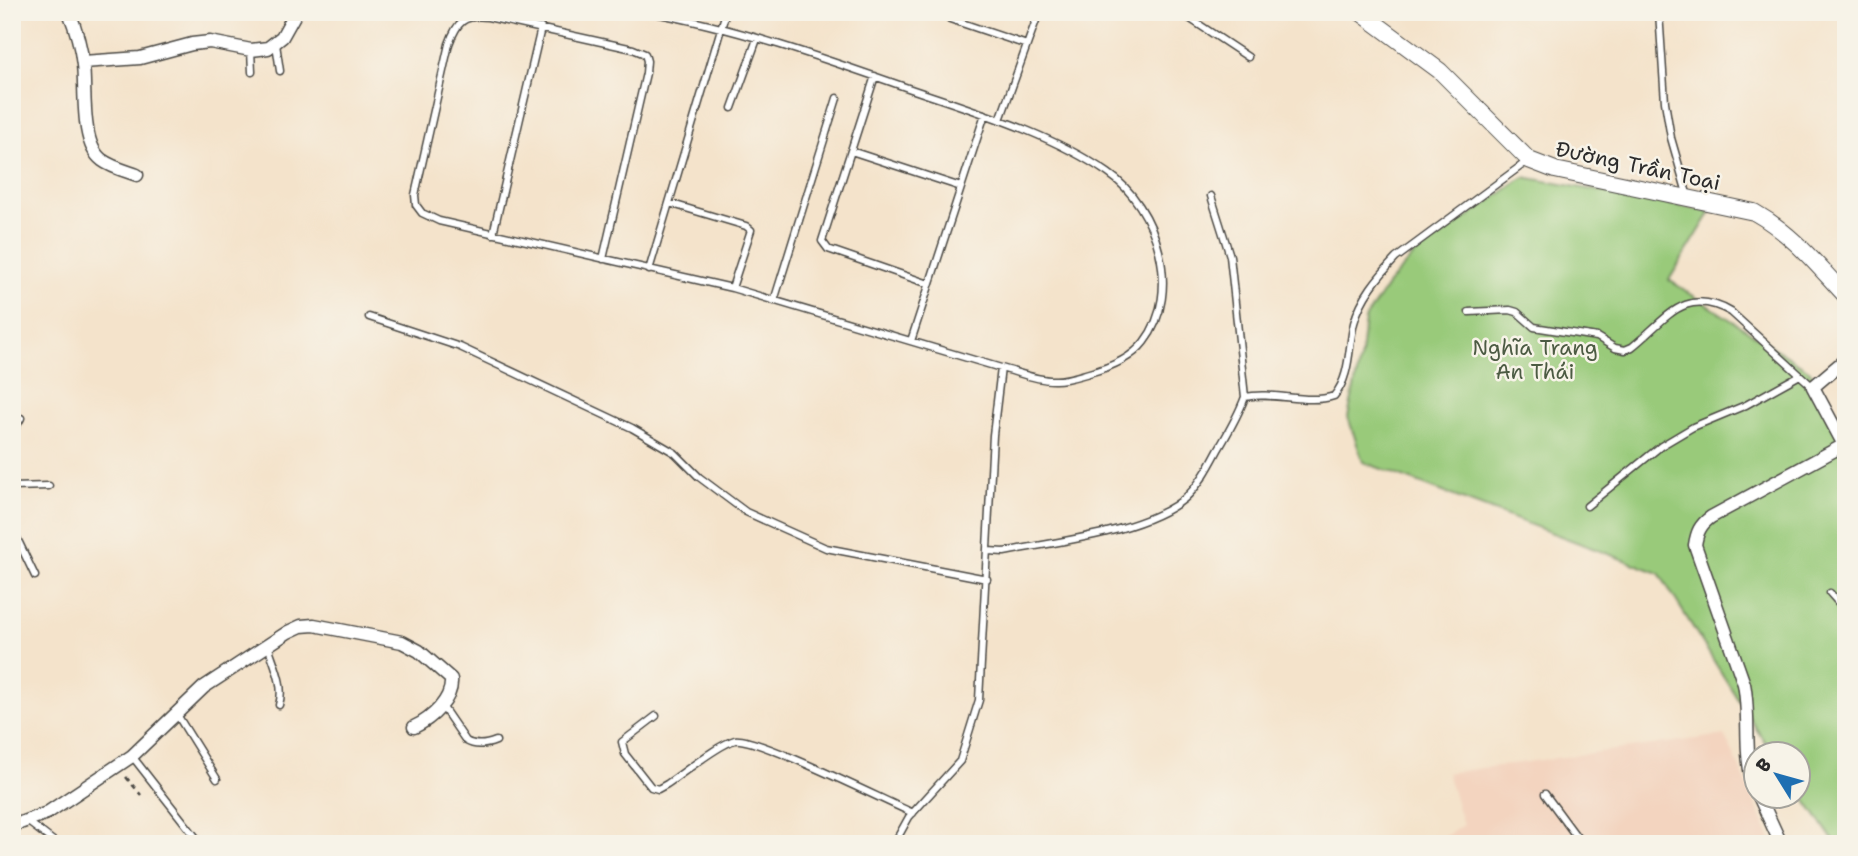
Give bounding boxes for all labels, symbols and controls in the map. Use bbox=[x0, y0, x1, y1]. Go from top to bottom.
street label: Đường Trần Toại bbox=[1553, 135, 1723, 197]
park label: Nghĩa Trang An Thái bbox=[1472, 334, 1598, 386]
north arrow bbox=[1742, 740, 1812, 810]
text: B bbox=[1750, 753, 1777, 777]

